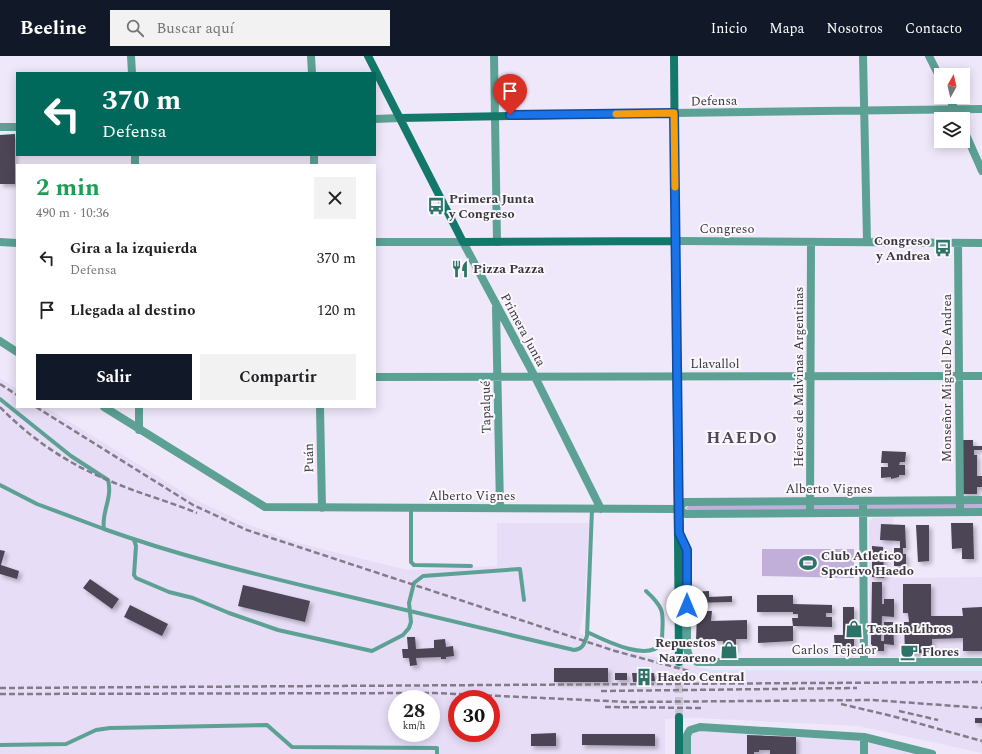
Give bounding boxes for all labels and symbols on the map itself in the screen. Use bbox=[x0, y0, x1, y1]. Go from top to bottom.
north arrow bbox=[934, 68, 970, 104]
pin bbox=[493, 74, 527, 115]
street label: Defensa bbox=[691, 91, 738, 111]
place label: Primera Junta y Congreso bbox=[448, 189, 535, 224]
bus stop icon: Primera Junta y Congreso bbox=[426, 196, 446, 216]
street label: Congreso bbox=[699, 219, 755, 239]
place label: Congreso y Andrea bbox=[874, 231, 930, 266]
bus stop icon: Congreso y Andrea bbox=[933, 238, 953, 258]
restaurant icon: Pizza Pazza bbox=[450, 259, 470, 279]
place label: Pizza Pazza bbox=[473, 259, 545, 279]
street label: Héroes de Malvinas Argentinas bbox=[789, 287, 809, 467]
street label: Primera Junta bbox=[495, 290, 551, 371]
street label: Monseñor Miguel De Andrea bbox=[937, 293, 957, 462]
street label: Llavallol bbox=[690, 354, 740, 374]
street label: Tapalqué bbox=[476, 380, 496, 434]
district label: HAEDO bbox=[706, 425, 778, 451]
street label: Puán bbox=[299, 443, 319, 473]
street label: Alberto Vignes bbox=[785, 479, 873, 499]
street label: Alberto Vignes bbox=[428, 486, 516, 506]
place label: Club Atletico Sportivo Haedo bbox=[821, 546, 914, 581]
sports icon: Club Atletico Sportivo Haedo bbox=[798, 553, 818, 573]
position arrow bbox=[666, 585, 708, 627]
shop icon: Tesalia Libros bbox=[844, 619, 864, 639]
place label: Tesalia Libros bbox=[867, 619, 951, 639]
place label: Repuestos Nazareno bbox=[655, 633, 716, 668]
shop icon: Repuestos Nazareno bbox=[719, 640, 739, 660]
street label: Carlos Tejedor bbox=[792, 640, 876, 660]
cafe icon: Flores bbox=[899, 642, 919, 662]
place label: Flores bbox=[922, 642, 959, 662]
building icon: Haedo Central bbox=[634, 667, 654, 687]
place label: Haedo Central bbox=[657, 667, 744, 687]
speed limit sign: 30 bbox=[448, 690, 500, 742]

